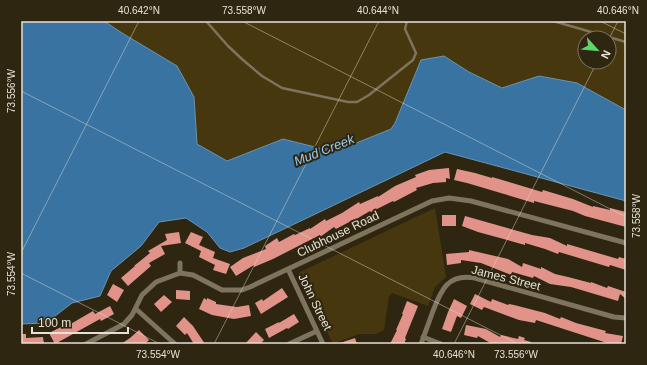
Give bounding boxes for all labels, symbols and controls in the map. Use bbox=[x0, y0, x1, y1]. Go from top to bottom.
text: 40.642°N bbox=[118, 5, 160, 16]
text: 73.558°W bbox=[222, 5, 267, 16]
text: 40.644°N bbox=[357, 5, 399, 16]
text: 40.646°N bbox=[597, 5, 639, 16]
north arrow bbox=[577, 30, 617, 70]
text: N bbox=[599, 48, 613, 61]
text: 73.556°W bbox=[6, 68, 17, 113]
water label: Mud Creek bbox=[292, 131, 358, 169]
text: 73.558°W bbox=[631, 193, 642, 238]
street label: Clubhouse Road bbox=[295, 208, 381, 260]
text: 73.554°W bbox=[6, 251, 17, 296]
street label: James Street bbox=[470, 263, 543, 294]
street label: John Street bbox=[295, 271, 335, 333]
scale bar bbox=[32, 309, 128, 335]
text: 100 m bbox=[38, 316, 71, 330]
text: 73.554°W bbox=[136, 349, 181, 360]
text: 40.646°N bbox=[433, 349, 475, 360]
text: 73.556°W bbox=[494, 349, 539, 360]

